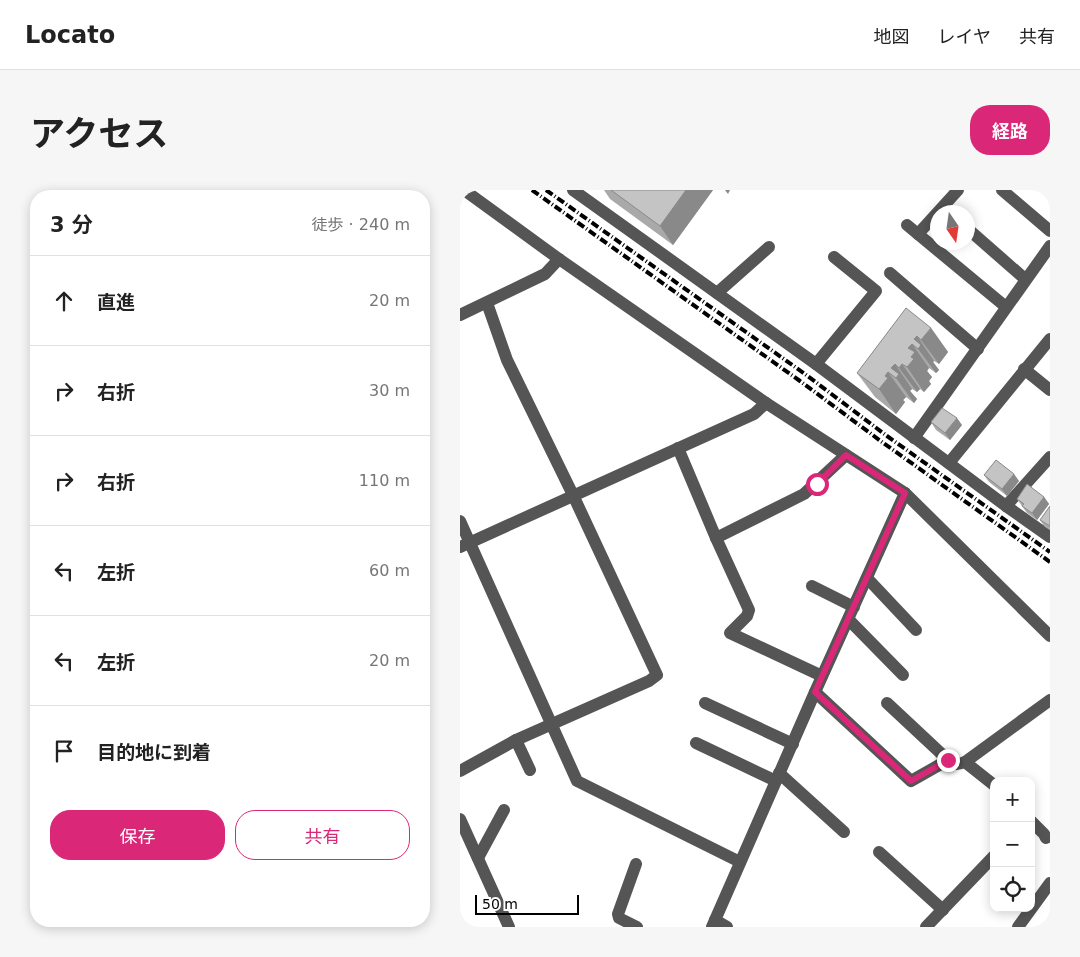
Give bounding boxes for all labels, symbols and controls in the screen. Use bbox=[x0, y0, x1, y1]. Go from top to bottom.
text: Locato bbox=[25, 21, 115, 49]
text: 地図 bbox=[874, 26, 910, 47]
text: レイヤ bbox=[938, 26, 991, 47]
text: 共有 bbox=[1019, 26, 1055, 47]
button: 経路 bbox=[970, 105, 1050, 155]
text: アクセス bbox=[30, 114, 168, 154]
north arrow bbox=[930, 205, 975, 250]
text: 3 分 bbox=[50, 213, 93, 237]
text: 徒歩 · 240 m bbox=[312, 215, 410, 234]
icon: ahead bbox=[50, 287, 78, 315]
text: 直進 bbox=[97, 291, 135, 313]
text: 20 m bbox=[369, 291, 410, 310]
icon: right bbox=[50, 377, 78, 405]
text: 右折 bbox=[97, 381, 135, 403]
text: 30 m bbox=[369, 381, 410, 400]
icon: right bbox=[50, 467, 78, 495]
text: 右折 bbox=[97, 471, 135, 493]
text: 110 m bbox=[359, 471, 410, 490]
route start bbox=[806, 473, 829, 496]
icon: left bbox=[50, 557, 78, 585]
text: 左折 bbox=[97, 561, 135, 583]
text: 60 m bbox=[369, 561, 410, 580]
icon: left bbox=[50, 647, 78, 675]
text: 左折 bbox=[97, 651, 135, 673]
text: 20 m bbox=[369, 651, 410, 670]
icon: arrive bbox=[50, 737, 78, 765]
text: 目的地に到着 bbox=[97, 741, 211, 763]
route end bbox=[937, 749, 960, 772]
map controls bbox=[990, 777, 1035, 912]
button: + bbox=[990, 777, 1035, 822]
button: 保存 bbox=[50, 810, 225, 860]
button: 共有 bbox=[235, 810, 410, 860]
button: − bbox=[990, 822, 1035, 867]
button: locate bbox=[990, 867, 1035, 912]
scale bar bbox=[475, 892, 579, 915]
text: 50 m bbox=[482, 896, 518, 912]

